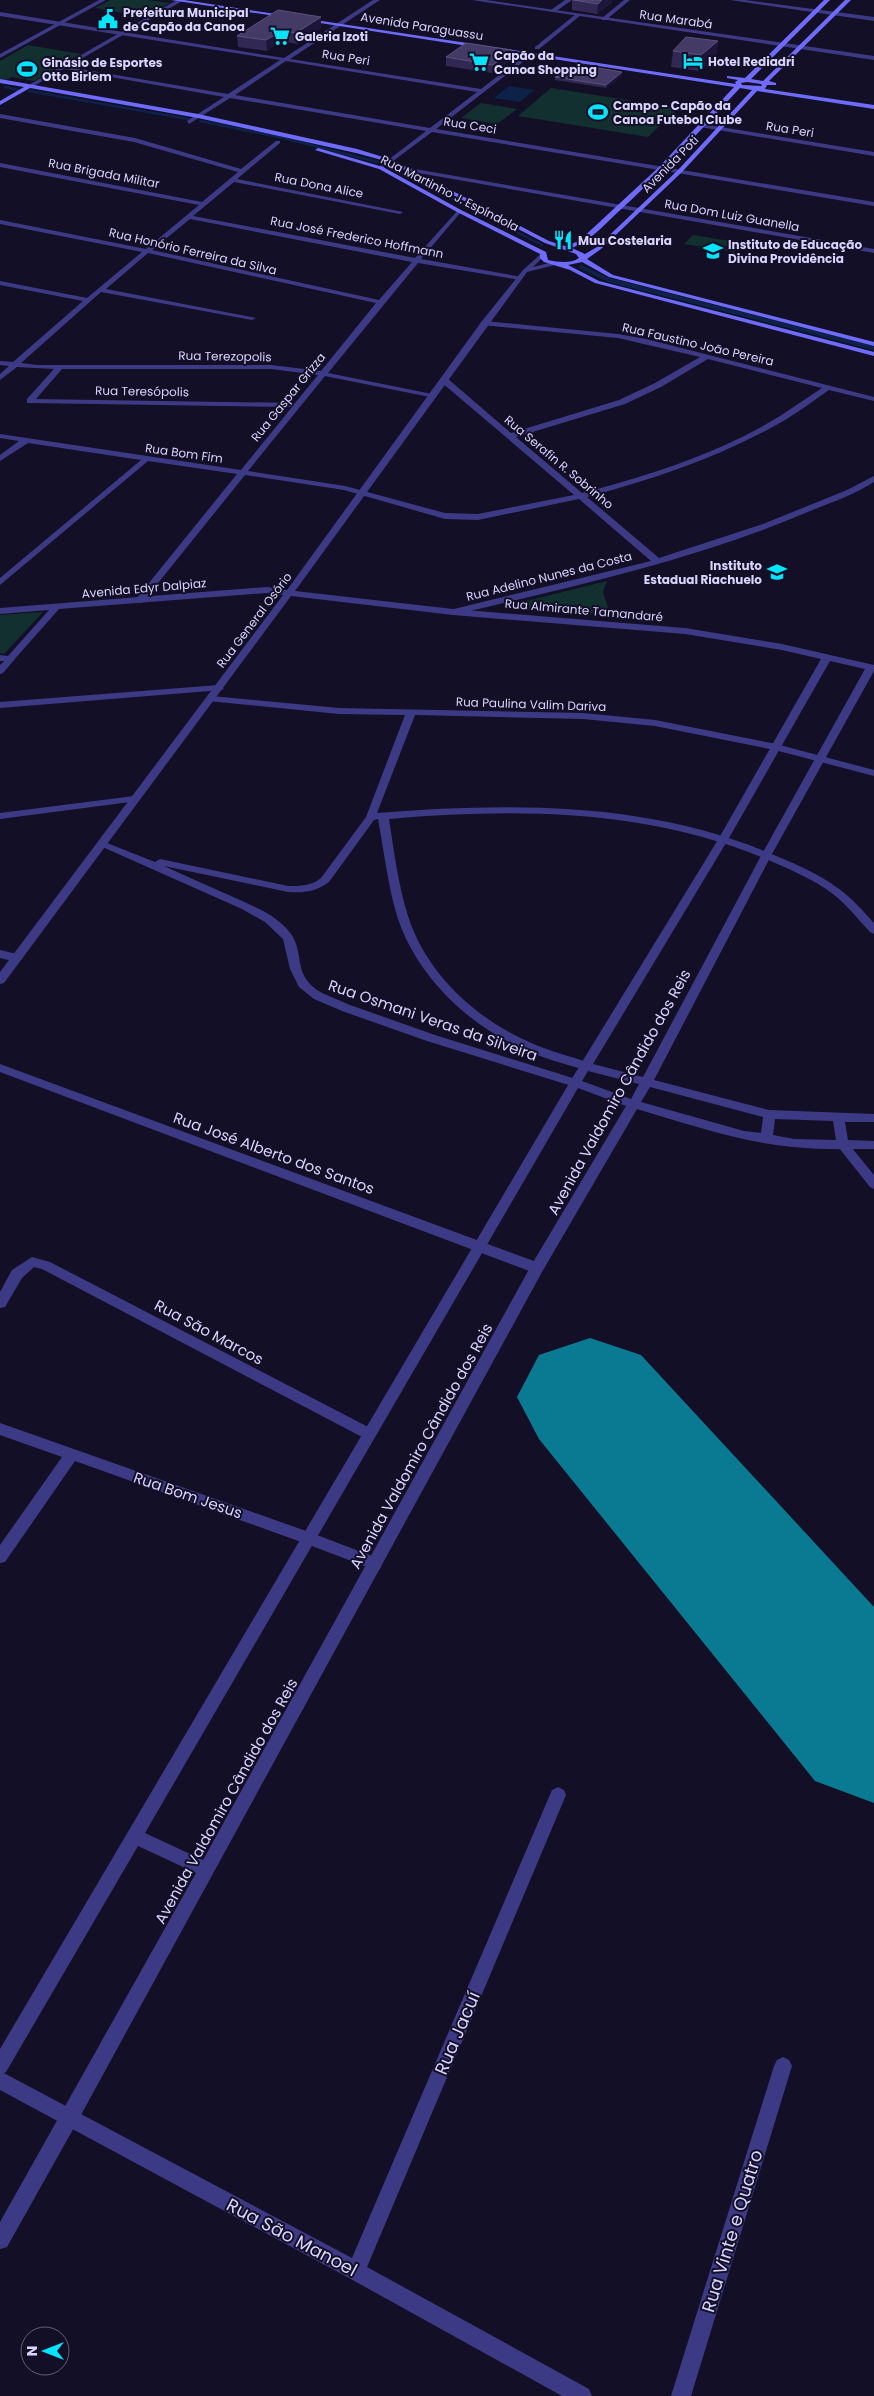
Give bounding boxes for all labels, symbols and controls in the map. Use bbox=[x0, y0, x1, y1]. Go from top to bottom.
place label: Prefeitura Municipal de Capão da Canoa bbox=[123, 4, 248, 35]
street label: Rua Marabá bbox=[638, 5, 714, 33]
public building icon: Prefeitura Municipal de Capão da Canoa bbox=[97, 8, 119, 30]
street label: Avenida Paraguassu bbox=[359, 8, 485, 44]
supermarket icon: Galeria Izoti bbox=[269, 25, 291, 47]
place label: Galeria Izoti bbox=[295, 28, 368, 45]
street label: Rua Peri bbox=[321, 45, 371, 69]
place label: Capão da Canoa Shopping bbox=[494, 47, 597, 78]
hotel icon: Hotel Rediadri bbox=[682, 50, 704, 72]
supermarket icon: Capão da Canoa Shopping bbox=[468, 51, 490, 73]
place label: Hotel Rediadri bbox=[708, 53, 795, 70]
place label: Ginásio de Esportes Otto Birlem bbox=[42, 54, 163, 85]
sports icon: Ginásio de Esportes Otto Birlem bbox=[16, 58, 38, 80]
place label: Campo - Capão da Canoa Futebol Clube bbox=[613, 97, 742, 128]
sports icon: Campo - Capão da Canoa Futebol Clube bbox=[587, 101, 609, 123]
street label: Rua Ceci bbox=[442, 112, 498, 138]
street label: Rua Peri bbox=[765, 117, 815, 141]
street label: Avenida Poti bbox=[638, 132, 702, 196]
street label: Rua Martinho J. Espíndola bbox=[378, 151, 522, 235]
street label: Rua Brigada Militar bbox=[47, 154, 162, 192]
street label: Rua Dona Alice bbox=[273, 168, 365, 202]
street label: Rua Dom Luiz Guanella bbox=[663, 195, 801, 235]
street label: Rua José Frederico Hoffmann bbox=[269, 212, 445, 262]
street label: Rua Honório Ferreira da Silva bbox=[107, 223, 279, 279]
restaurant icon: Muu Costelaria bbox=[552, 229, 574, 251]
place label: Muu Costelaria bbox=[578, 232, 672, 249]
place label: Instituto de Educação Divina Providência bbox=[728, 236, 862, 267]
school or university icon: Instituto de Educação Divina Providência bbox=[702, 240, 724, 262]
street label: Rua Faustino João Pereira bbox=[620, 318, 776, 370]
street label: Rua Terezopolis bbox=[178, 347, 272, 365]
street label: Rua Gaspar Grizza bbox=[247, 349, 329, 445]
street label: Rua Teresópolis bbox=[95, 382, 189, 400]
street label: Rua Serafin R. Sobrinho bbox=[501, 411, 617, 513]
street label: Rua Bom Fim bbox=[144, 439, 224, 467]
street label: Rua Adelino Nunes da Costa bbox=[464, 547, 634, 605]
place label: Instituto Estadual Riachuelo bbox=[644, 557, 762, 588]
school or university icon: Instituto Estadual Riachuelo bbox=[766, 561, 788, 583]
street label: Rua General Osório bbox=[212, 569, 296, 671]
street label: Avenida Edyr Dalpiaz bbox=[81, 574, 207, 602]
street label: Rua Almirante Tamandaré bbox=[504, 595, 664, 625]
street label: Rua Paulina Valim Dariva bbox=[455, 693, 607, 715]
street label: Avenida Valdomiro Cândido dos Reis bbox=[542, 965, 696, 1219]
street label: Rua Osmani Veras da Silveira bbox=[326, 974, 540, 1066]
street label: Rua José Alberto dos Santos bbox=[171, 1107, 378, 1199]
street label: Rua São Marcos bbox=[151, 1294, 267, 1370]
street label: Avenida Valdomiro Cândido dos Reis bbox=[344, 1319, 498, 1573]
street label: Rua Bom Jesus bbox=[131, 1467, 245, 1523]
street label: Avenida Valdomiro Cândido dos Reis bbox=[149, 1674, 303, 1928]
street label: Rua Jacuí bbox=[428, 1988, 486, 2078]
street label: Rua Vinte e Quatro bbox=[695, 2147, 769, 2315]
street label: Rua São Manoel bbox=[222, 2192, 362, 2282]
north arrow bbox=[20, 2326, 70, 2376]
text: N bbox=[22, 2346, 42, 2356]

